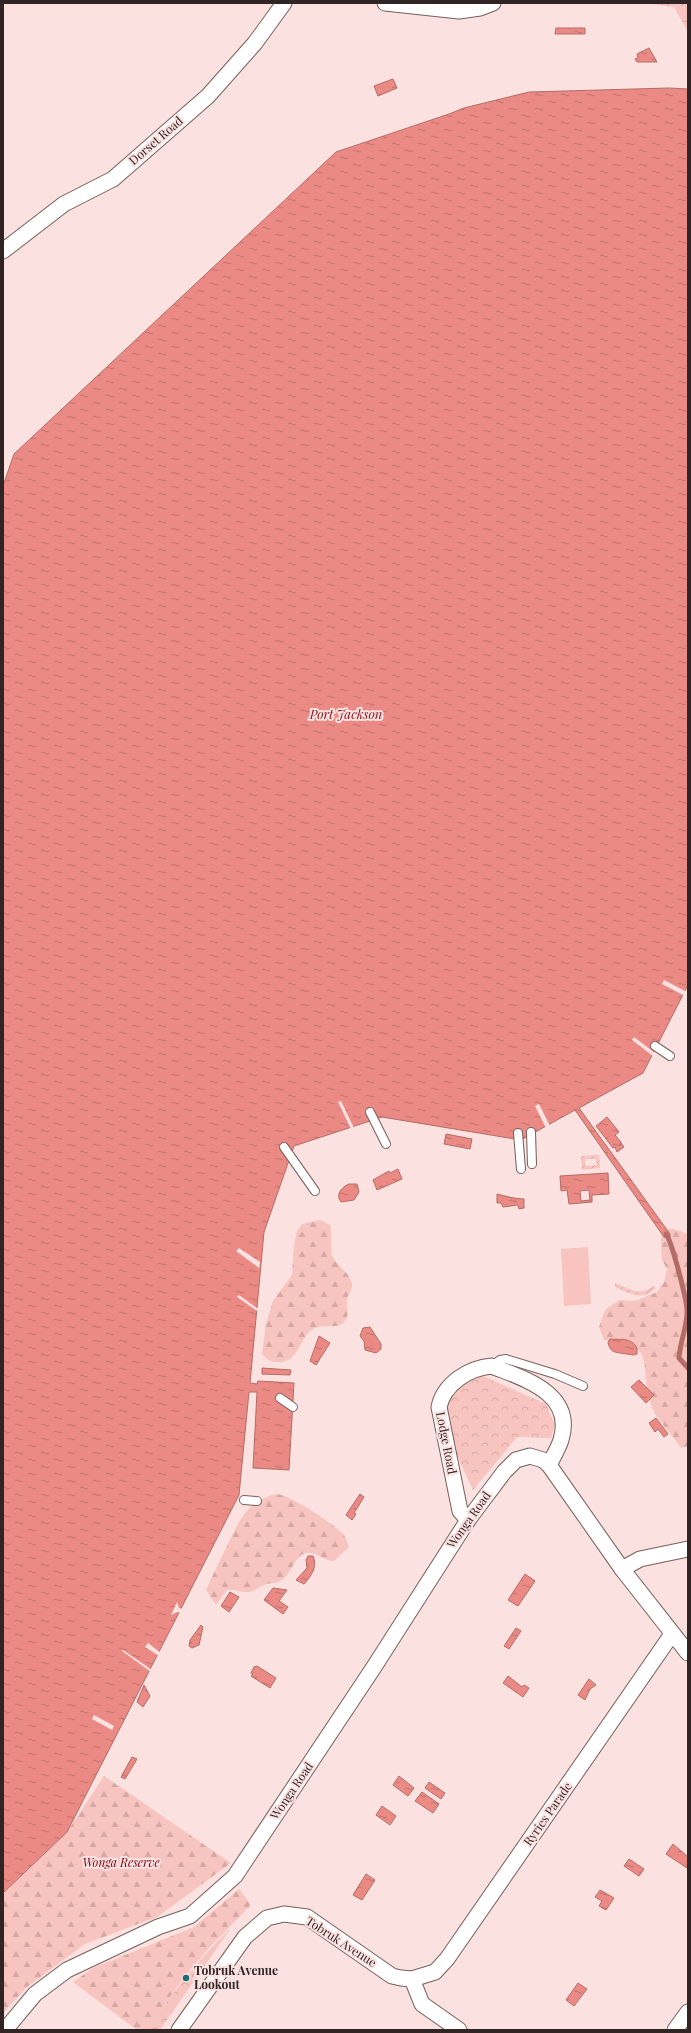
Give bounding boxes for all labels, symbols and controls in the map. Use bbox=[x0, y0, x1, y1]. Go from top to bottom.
street label: Dorset Road bbox=[125, 112, 186, 168]
water label: Port Jackson bbox=[309, 705, 382, 722]
street label: Lodge Road bbox=[433, 1410, 461, 1475]
street label: Wonga Road bbox=[442, 1488, 494, 1552]
street label: Wonga Road bbox=[266, 1759, 316, 1823]
street label: Ryries Parade bbox=[519, 1778, 575, 1848]
park label: Wonga Reserve bbox=[82, 1854, 160, 1870]
street label: Tobruk Avenue bbox=[303, 1912, 380, 1970]
place label: Tobruk Avenue Lookout bbox=[194, 1962, 278, 1992]
marker: Tobruk Avenue Lookout bbox=[181, 1973, 191, 1983]

